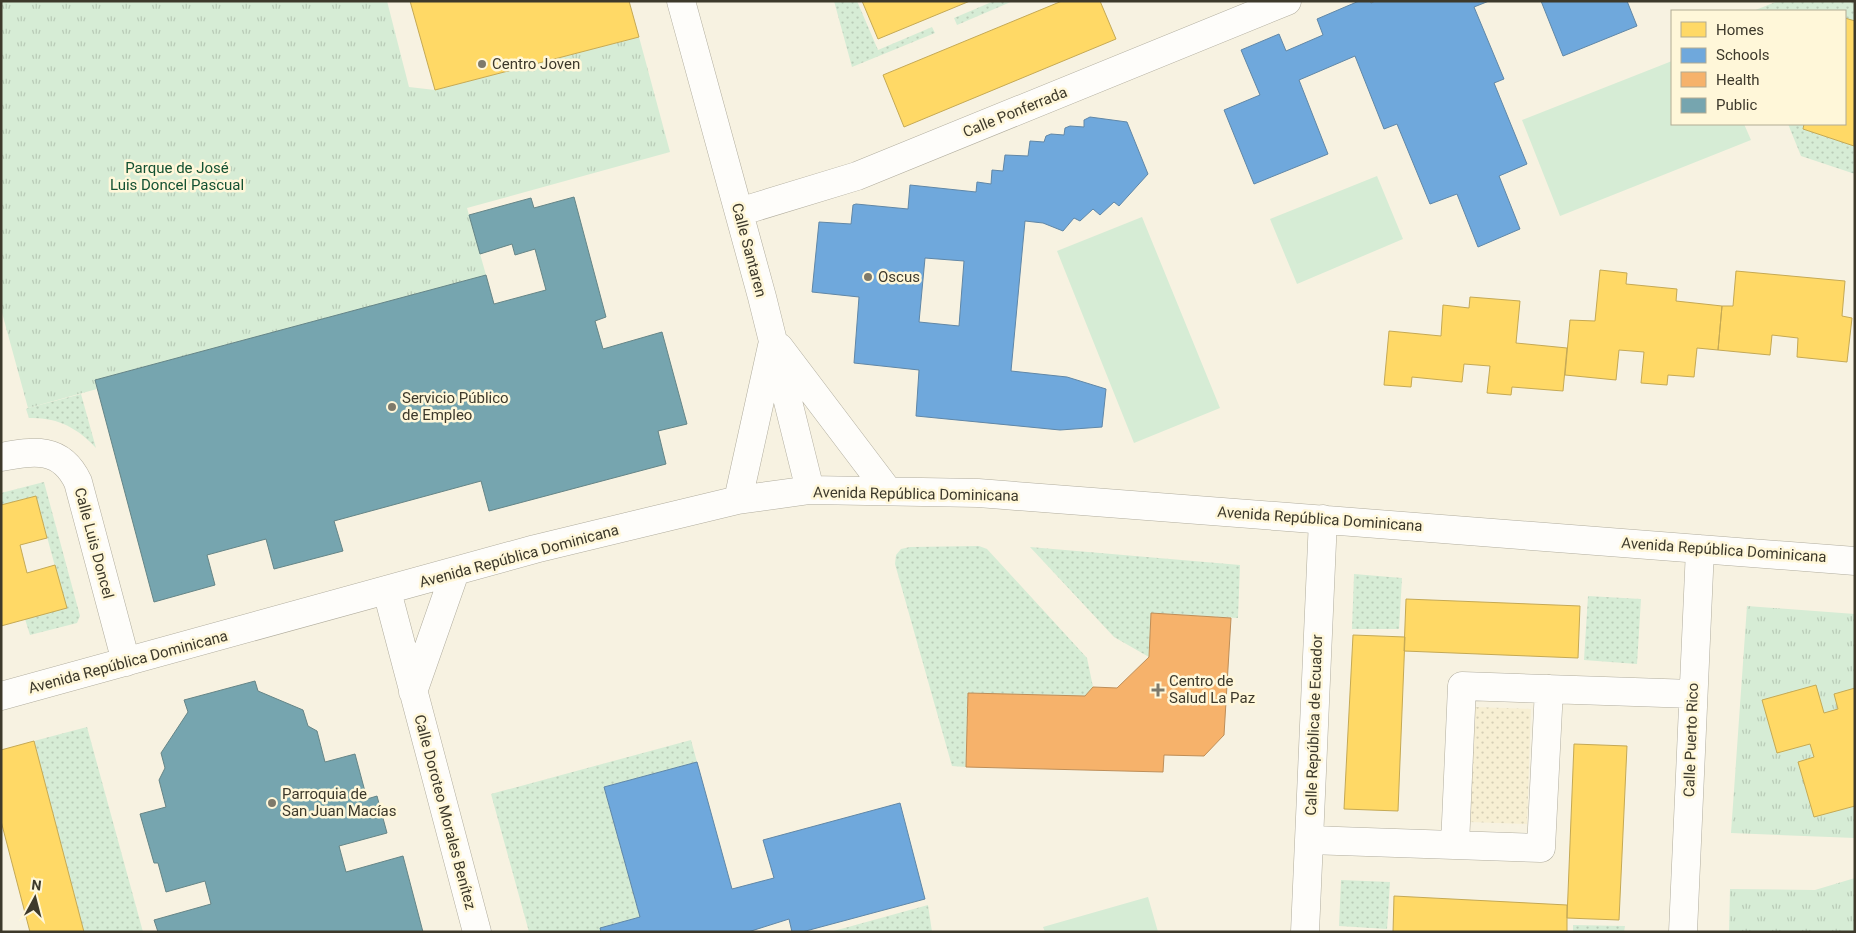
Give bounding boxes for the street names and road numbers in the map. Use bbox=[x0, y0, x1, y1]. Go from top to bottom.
street label: Calle Ponferrada bbox=[960, 83, 1070, 141]
street label: Calle Santaren bbox=[728, 201, 770, 299]
street label: Avenida República Dominicana bbox=[813, 483, 1019, 505]
street label: Calle Luis Doncel bbox=[71, 486, 117, 600]
street label: Avenida República Dominicana bbox=[1217, 503, 1423, 535]
street label: Avenida República Dominicana bbox=[417, 521, 621, 591]
street label: Avenida República Dominicana bbox=[1621, 534, 1827, 566]
street label: Avenida República Dominicana bbox=[26, 627, 230, 697]
street label: Calle República de Ecuador bbox=[1302, 634, 1326, 816]
street label: Calle Puerto Rico bbox=[1680, 683, 1702, 797]
street label: Calle Doroteo Morales Benítez bbox=[410, 713, 480, 911]

